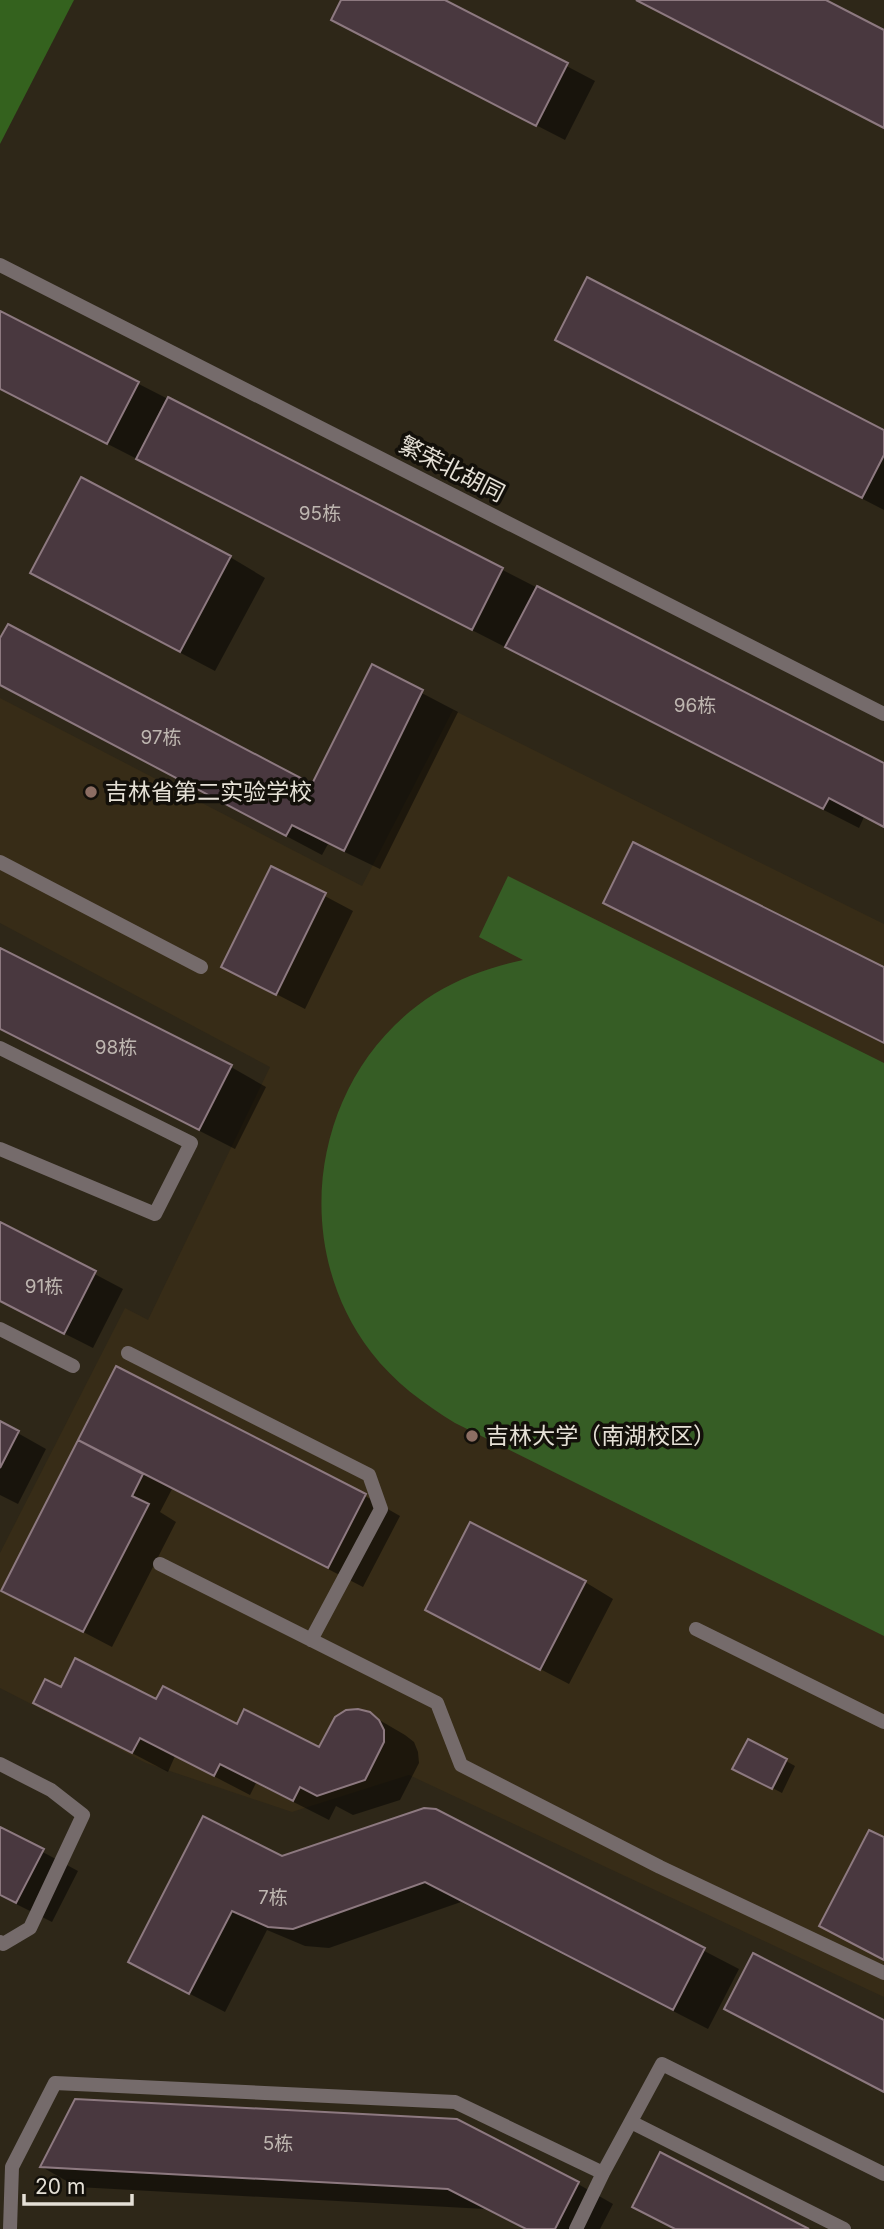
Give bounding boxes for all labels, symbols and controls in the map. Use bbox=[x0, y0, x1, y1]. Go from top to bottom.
street label: 繁荣北胡同 bbox=[394, 430, 510, 508]
house number: 95栋 bbox=[299, 502, 341, 525]
house number: 96栋 bbox=[674, 694, 716, 717]
house number: 97栋 bbox=[140, 726, 182, 749]
place label: 吉林省第二实验学校 bbox=[105, 778, 312, 806]
marker: 吉林省第二实验学校 bbox=[83, 784, 99, 800]
house number: 98栋 bbox=[95, 1036, 137, 1059]
house number: 91栋 bbox=[25, 1275, 63, 1298]
place label: 吉林大学（南湖校区） bbox=[486, 1422, 716, 1450]
marker: 吉林大学（南湖校区） bbox=[464, 1428, 480, 1444]
house number: 7栋 bbox=[258, 1886, 288, 1909]
house number: 5栋 bbox=[263, 2132, 293, 2155]
scale bar bbox=[24, 2162, 133, 2206]
text: 20 m bbox=[35, 2174, 85, 2199]

